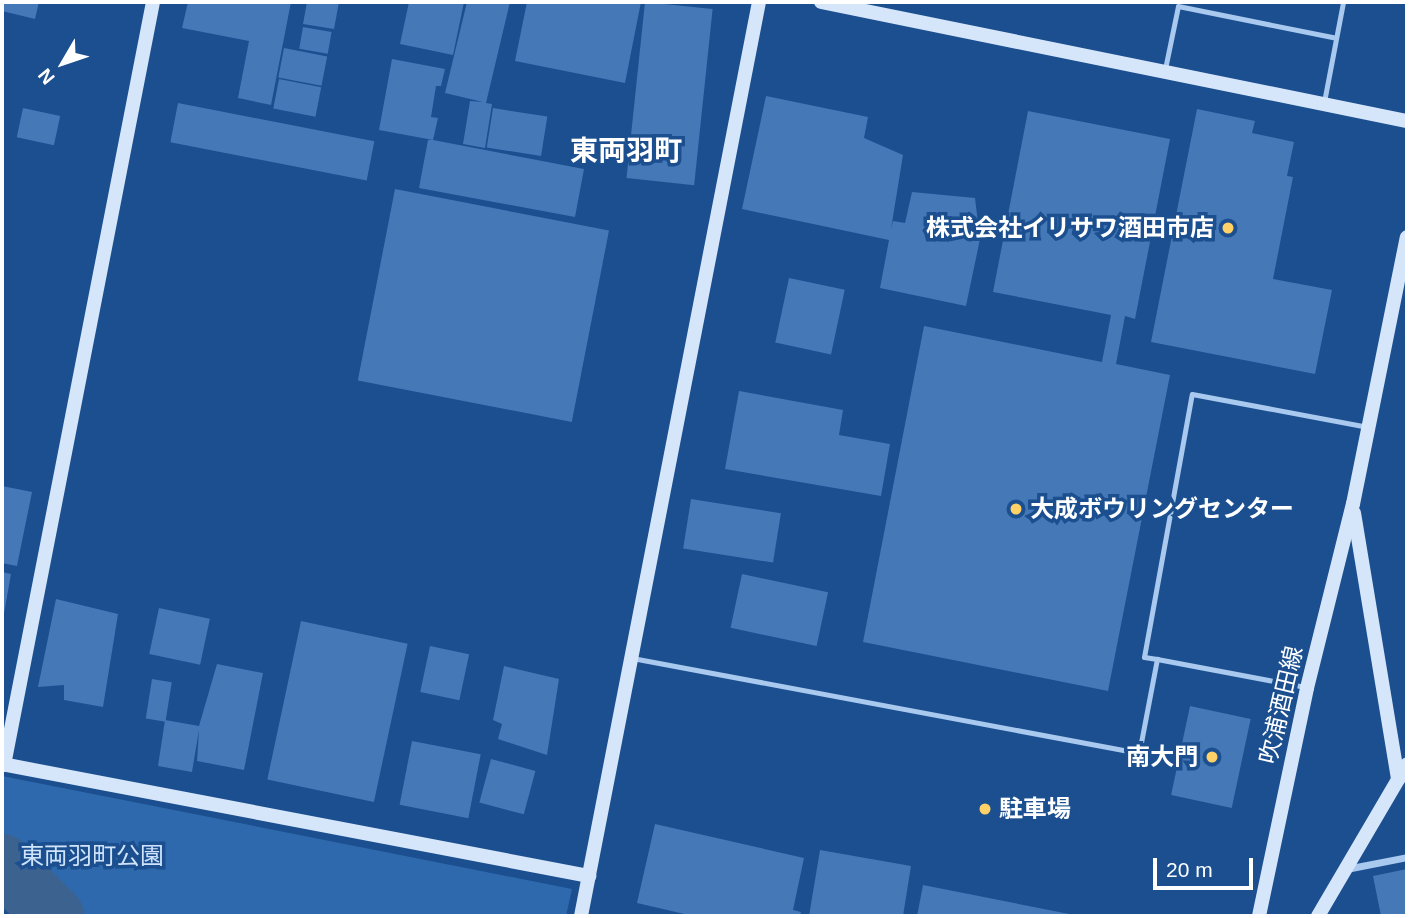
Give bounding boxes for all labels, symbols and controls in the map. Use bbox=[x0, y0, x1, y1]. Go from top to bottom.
north arrow bbox=[28, 28, 98, 98]
text: N bbox=[34, 65, 59, 88]
district label: 東両羽町 bbox=[570, 134, 682, 168]
place label: 株式会社イリサワ酒田市店 bbox=[926, 214, 1214, 242]
marker: 株式会社イリサワ酒田市店 bbox=[1220, 220, 1236, 236]
place label: 大成ボウリングセンター bbox=[1030, 495, 1294, 523]
marker: 大成ボウリングセンター bbox=[1008, 501, 1024, 517]
street label: 吹浦酒田線 bbox=[1253, 643, 1309, 767]
place label: 南大門 bbox=[1126, 743, 1198, 771]
marker: 南大門 bbox=[1204, 749, 1220, 765]
place label: 駐車場 bbox=[999, 795, 1071, 823]
marker: 駐車場 bbox=[977, 801, 993, 817]
park label: 東両羽町公園 bbox=[20, 842, 164, 870]
scale bar bbox=[1157, 844, 1257, 888]
text: 20 m bbox=[1166, 858, 1213, 881]

